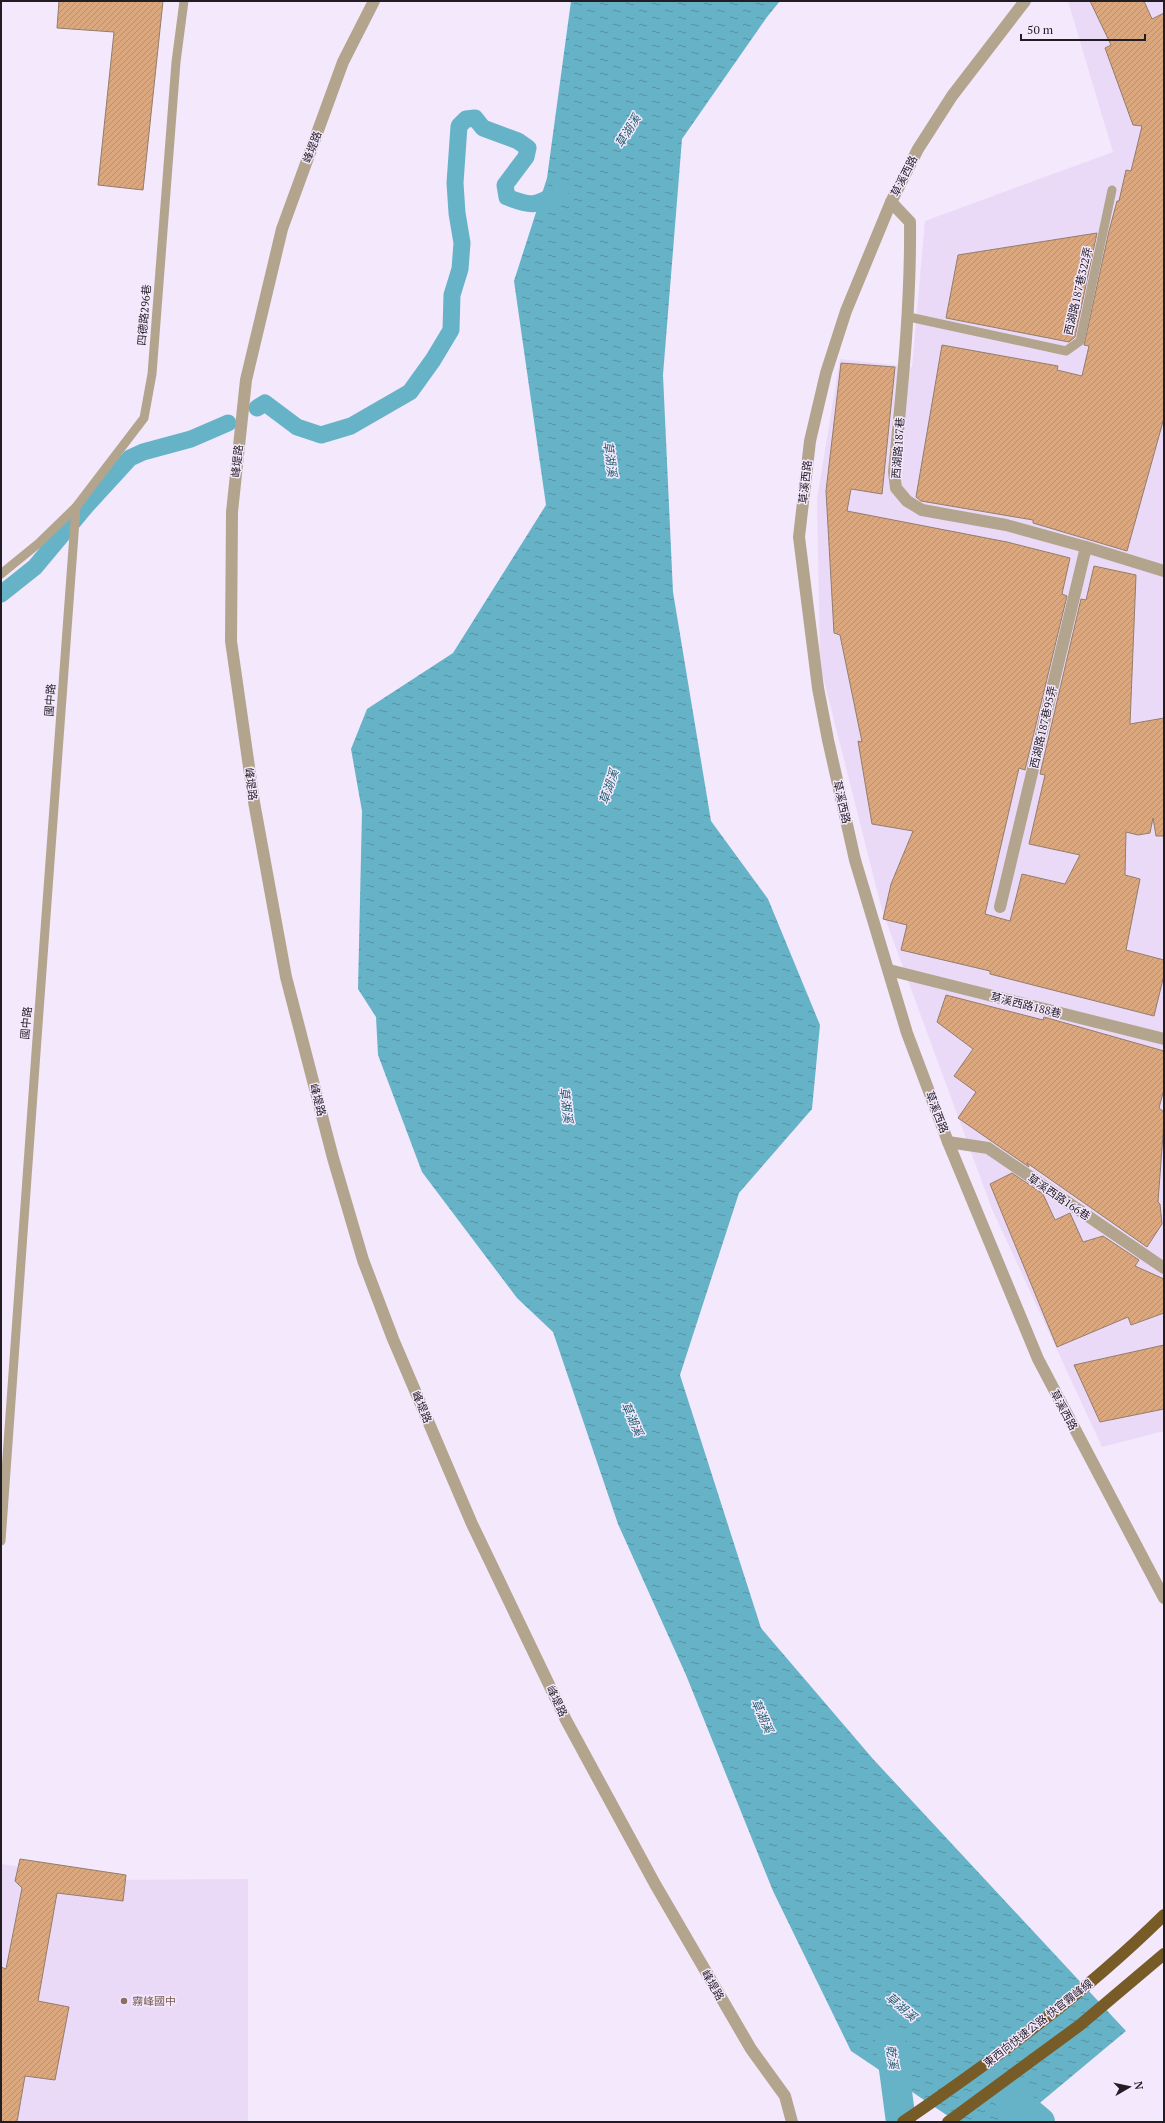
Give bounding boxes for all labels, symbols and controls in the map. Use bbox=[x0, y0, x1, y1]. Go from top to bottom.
scale bar bbox=[1021, 16, 1145, 42]
text: 50 m bbox=[1027, 22, 1054, 37]
water label: 草湖溪 bbox=[612, 110, 645, 150]
street label: 峰堤路 bbox=[300, 129, 324, 165]
street label: 草溪西路 bbox=[888, 153, 920, 199]
street label: 西湖路187巷322弄 bbox=[1061, 245, 1095, 337]
street label: 四德路296巷 bbox=[134, 284, 154, 346]
street label: 西湖路187巷 bbox=[889, 417, 907, 479]
water label: 草湖溪 bbox=[601, 440, 621, 480]
street label: 峰堤路 bbox=[228, 444, 246, 478]
street label: 草溪西路 bbox=[796, 459, 814, 505]
street label: 國中路 bbox=[42, 683, 58, 717]
street label: 西湖路187巷95弄 bbox=[1027, 684, 1059, 770]
water label: 草湖溪 bbox=[596, 766, 622, 806]
street label: 峰堤路 bbox=[242, 767, 260, 801]
street label: 草溪西路 bbox=[830, 779, 854, 825]
street label: 草溪西路188巷 bbox=[989, 989, 1063, 1021]
street label: 國中路 bbox=[18, 1006, 34, 1040]
street label: 峰堤路 bbox=[307, 1082, 329, 1118]
water label: 草湖溪 bbox=[557, 1086, 576, 1126]
street label: 草溪西路 bbox=[923, 1089, 951, 1135]
street label: 草溪西路166巷 bbox=[1025, 1171, 1093, 1223]
street label: 草溪西路 bbox=[1047, 1387, 1081, 1433]
street label: 峰堤路 bbox=[409, 1389, 435, 1425]
water label: 草湖溪 bbox=[618, 1399, 647, 1440]
street label: 峰堤路 bbox=[543, 1683, 571, 1719]
water label: 草湖溪 bbox=[748, 1696, 777, 1737]
street label: 峰堤路 bbox=[699, 1967, 727, 2003]
street label: 東西向快速公路 快官霧峰線 bbox=[981, 1976, 1095, 2070]
water label: 草湖溪 bbox=[883, 1989, 921, 2025]
place label: 霧峰國中 bbox=[132, 1994, 176, 2008]
marker: 霧峰國中 bbox=[119, 1996, 129, 2006]
water label: 乾溪 bbox=[883, 2044, 902, 2072]
north arrow bbox=[1109, 2067, 1149, 2107]
text: N bbox=[1131, 2080, 1147, 2091]

